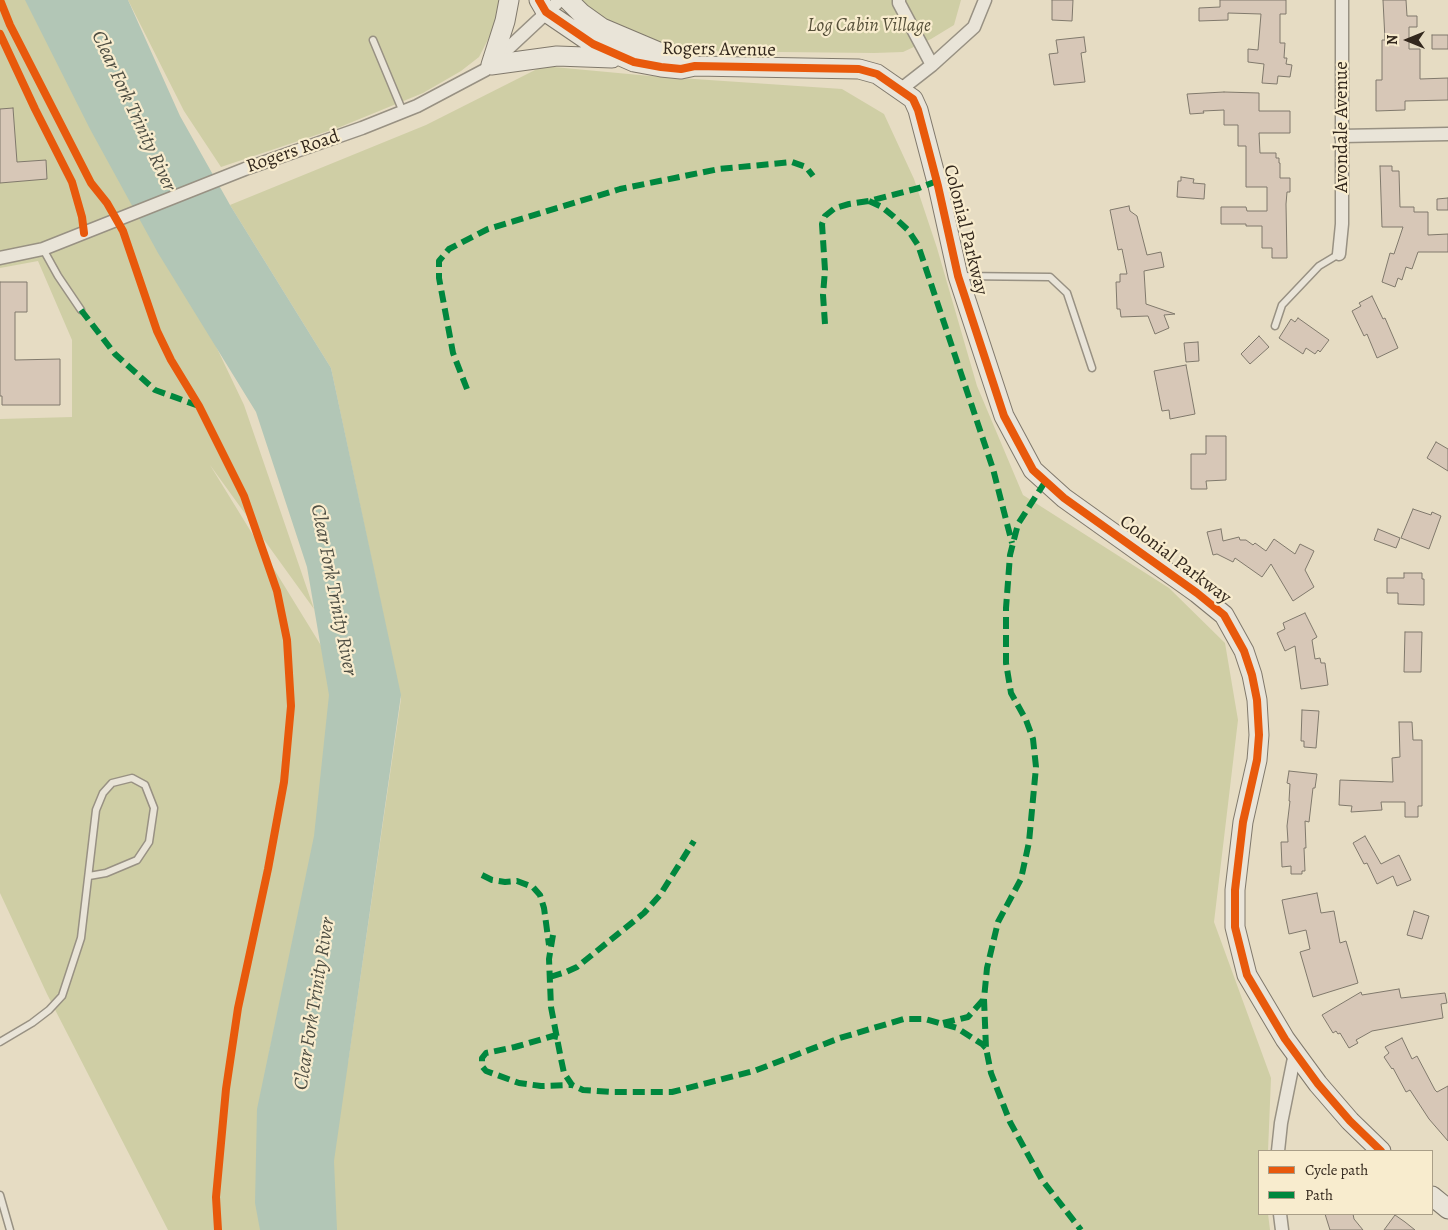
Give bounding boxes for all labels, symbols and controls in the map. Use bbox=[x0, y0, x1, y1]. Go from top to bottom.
park label: Log Cabin Village bbox=[807, 15, 931, 37]
north arrow bbox=[1383, 15, 1433, 65]
water label: Clear Fork Trinity River bbox=[85, 27, 181, 195]
text: N bbox=[1383, 35, 1402, 45]
street label: Rogers Avenue bbox=[662, 38, 776, 62]
street label: Avondale Avenue bbox=[1331, 61, 1353, 193]
street label: Rogers Road bbox=[244, 125, 342, 179]
street label: Colonial Parkway bbox=[938, 162, 992, 298]
water label: Clear Fork Trinity River bbox=[305, 502, 361, 678]
street label: Colonial Parkway bbox=[1115, 511, 1235, 609]
water label: Clear Fork Trinity River bbox=[290, 916, 340, 1092]
legend bbox=[1258, 1150, 1433, 1215]
text: Cycle path bbox=[1305, 1160, 1368, 1180]
text: Path bbox=[1305, 1185, 1333, 1205]

